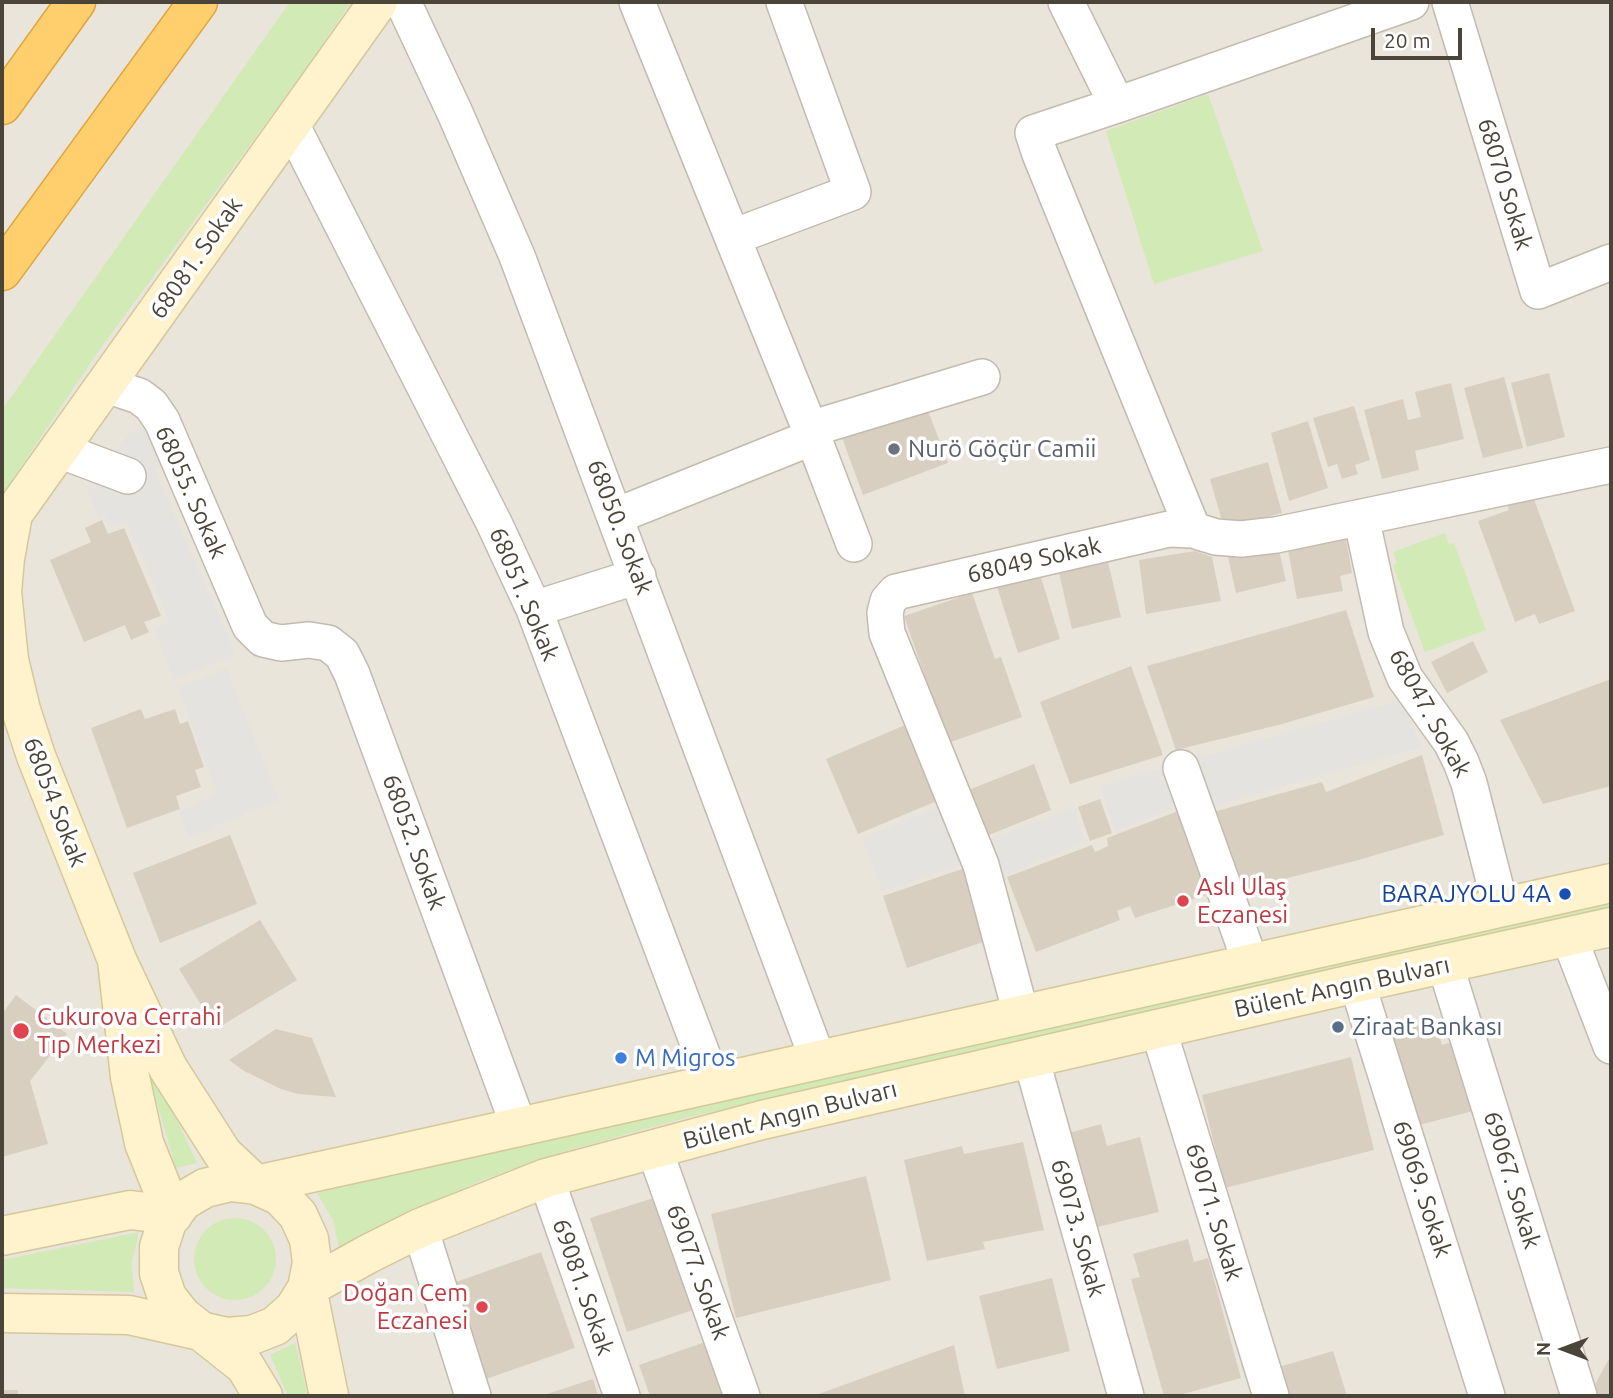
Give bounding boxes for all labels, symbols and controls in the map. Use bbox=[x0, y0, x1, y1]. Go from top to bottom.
scale bar bbox=[1375, 14, 1466, 58]
text: 20 m bbox=[1384, 28, 1431, 52]
street label: 68070 Sokak bbox=[1471, 115, 1539, 253]
street label: 68081. Sokak bbox=[143, 191, 249, 325]
street label: 68055. Sokak bbox=[149, 421, 233, 563]
place label: Nurö Göçür Camii bbox=[908, 435, 1096, 463]
marker: Nurö Göçür Camii bbox=[886, 441, 902, 457]
street label: 68050. Sokak bbox=[581, 455, 659, 599]
street label: 68051. Sokak bbox=[483, 523, 565, 665]
street label: 68049 Sokak bbox=[964, 531, 1104, 589]
street label: 68047. Sokak bbox=[1383, 644, 1477, 782]
street label: 68054 Sokak bbox=[17, 733, 93, 871]
street label: 68052. Sokak bbox=[376, 770, 452, 914]
place label: Aslı Ulaş Eczanesi bbox=[1197, 873, 1288, 929]
place label: BARAJYOLU 4A bbox=[1382, 880, 1551, 908]
marker: BARAJYOLU 4A bbox=[1557, 886, 1573, 902]
marker: Aslı Ulaş Eczanesi bbox=[1175, 893, 1191, 909]
street label: Bülent Angın Bulvarı bbox=[1232, 950, 1452, 1024]
place label: Cukurova Cerrahi Tıp Merkezi bbox=[37, 1003, 222, 1059]
place label: Ziraat Bankası bbox=[1352, 1013, 1502, 1041]
marker: Ziraat Bankası bbox=[1330, 1019, 1346, 1035]
marker: Cukurova Cerrahi Tıp Merkezi bbox=[11, 1021, 31, 1041]
place label: M Migros bbox=[635, 1044, 735, 1072]
marker: M Migros bbox=[613, 1050, 629, 1066]
street label: Bülent Angın Bulvarı bbox=[680, 1074, 900, 1156]
street label: 69067. Sokak bbox=[1477, 1108, 1547, 1252]
street label: 69069. Sokak bbox=[1386, 1117, 1458, 1261]
street label: 69071. Sokak bbox=[1179, 1140, 1249, 1284]
street label: 69073. Sokak bbox=[1045, 1156, 1111, 1300]
street label: 69077. Sokak bbox=[660, 1200, 736, 1344]
street label: 69081. Sokak bbox=[546, 1215, 620, 1359]
place label: Doğan Cem Eczanesi bbox=[343, 1279, 468, 1335]
marker: Doğan Cem Eczanesi bbox=[474, 1299, 490, 1315]
north arrow bbox=[1529, 1314, 1599, 1384]
text: N bbox=[1532, 1342, 1554, 1356]

